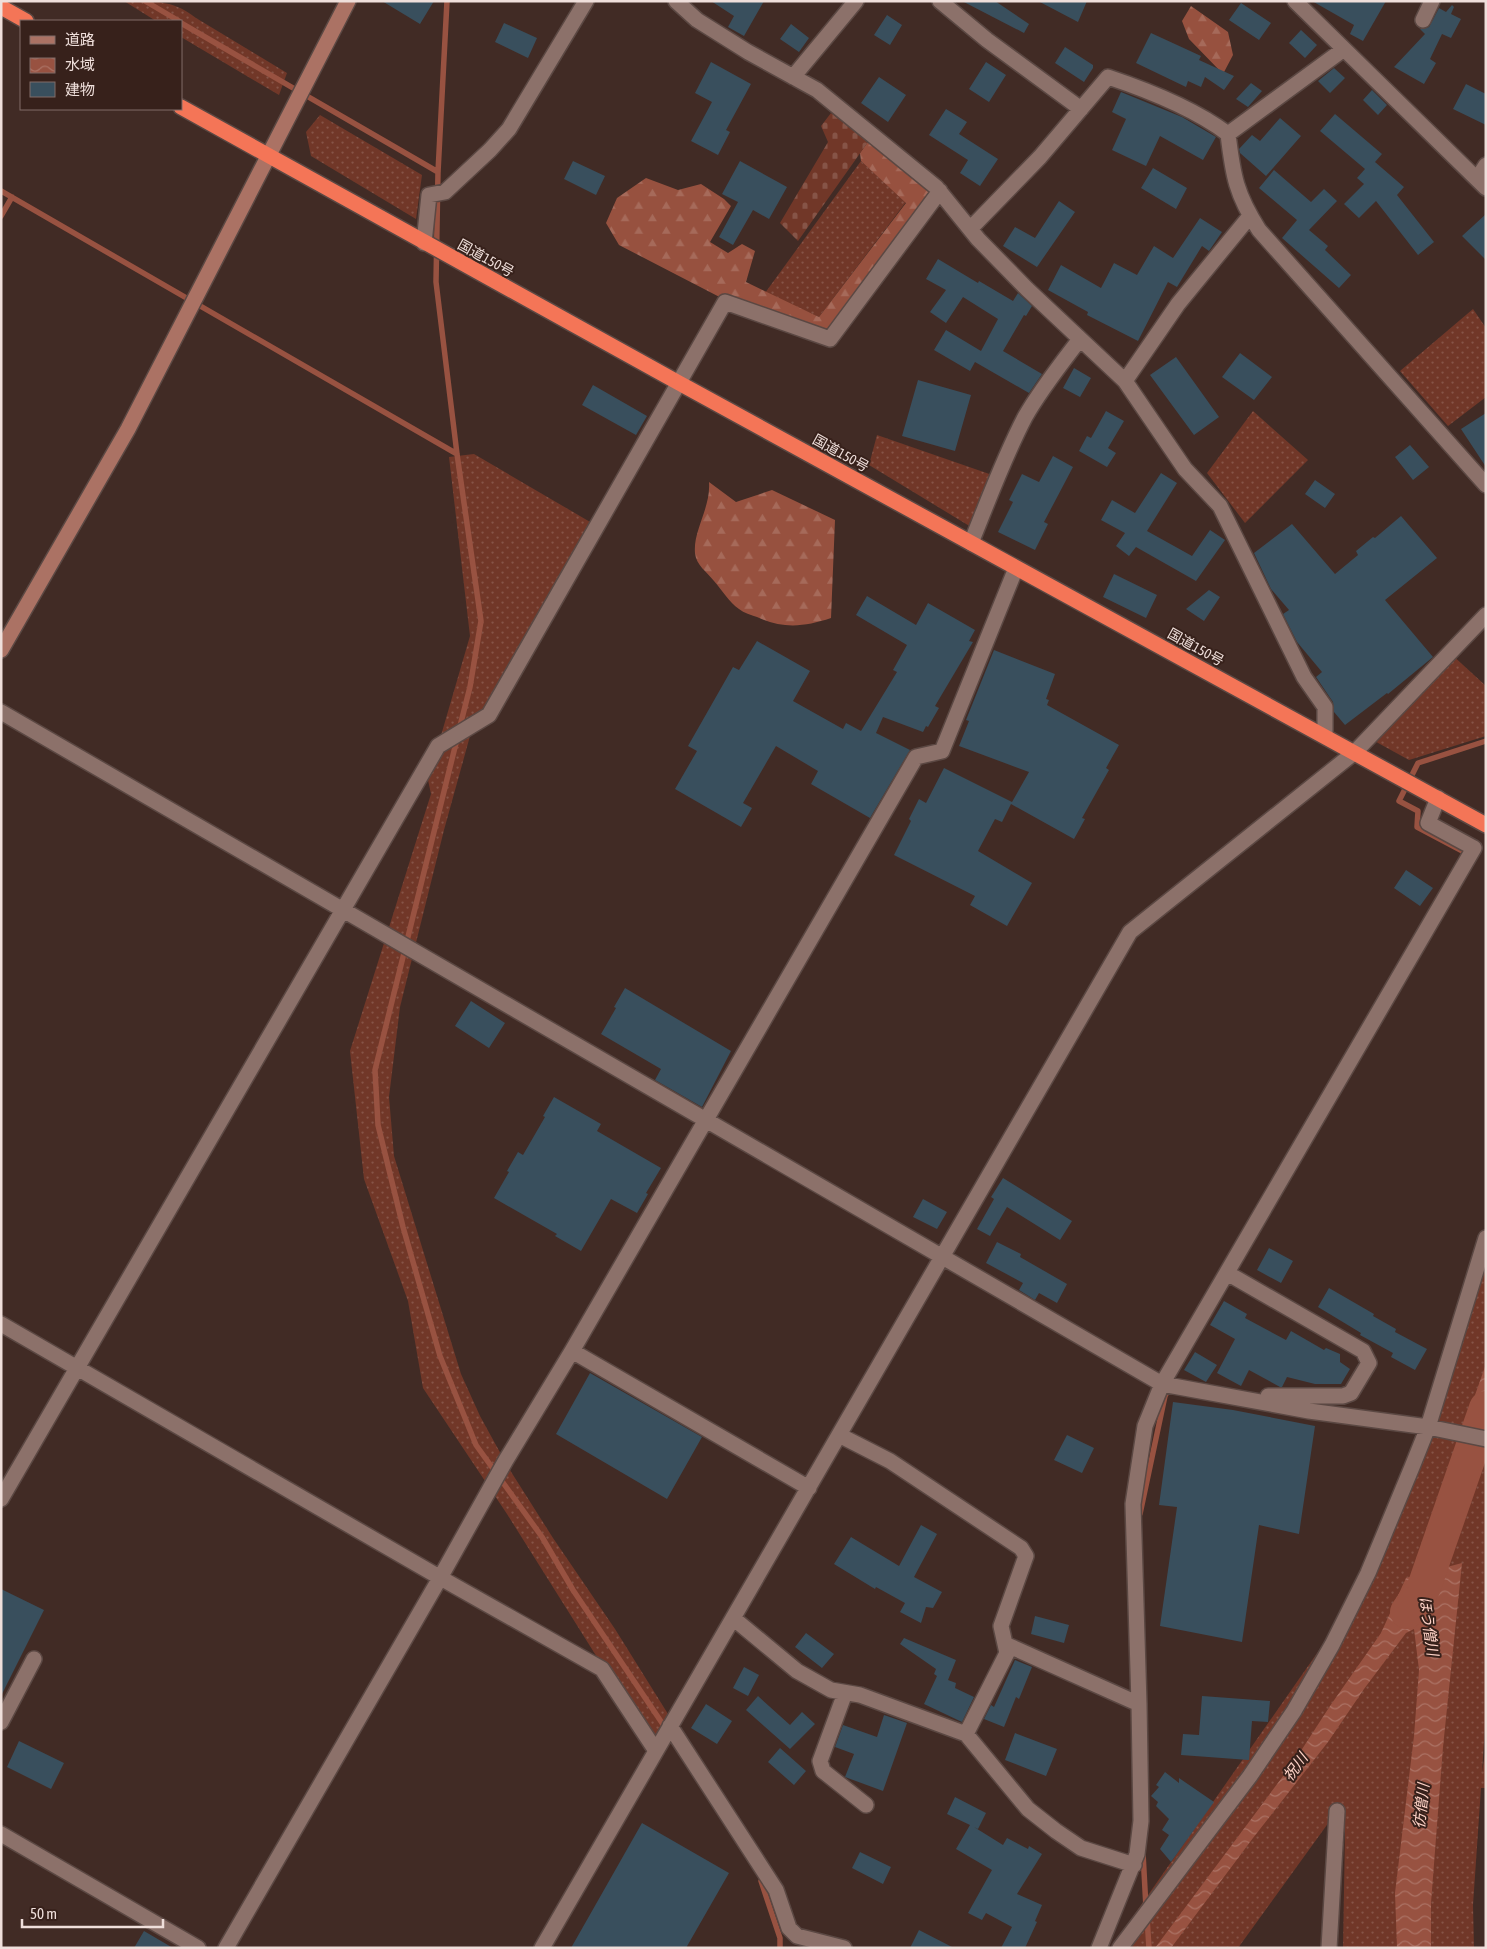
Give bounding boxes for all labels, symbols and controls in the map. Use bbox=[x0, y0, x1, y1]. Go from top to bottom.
legend bbox=[20, 20, 182, 110]
text: 道路 bbox=[65, 31, 95, 48]
text: 水域 bbox=[65, 56, 95, 73]
text: 建物 bbox=[65, 81, 95, 98]
street label: 国道150号 bbox=[455, 236, 517, 280]
street label: 国道150号 bbox=[810, 431, 872, 475]
street label: 国道150号 bbox=[1165, 625, 1227, 669]
water label: ほう僧川 bbox=[1416, 1595, 1442, 1659]
water label: 祝川 bbox=[1279, 1748, 1312, 1784]
water label: 彷僧川 bbox=[1410, 1781, 1432, 1829]
scale bar bbox=[22, 1896, 164, 1928]
text: 50 m bbox=[30, 1905, 57, 1922]

